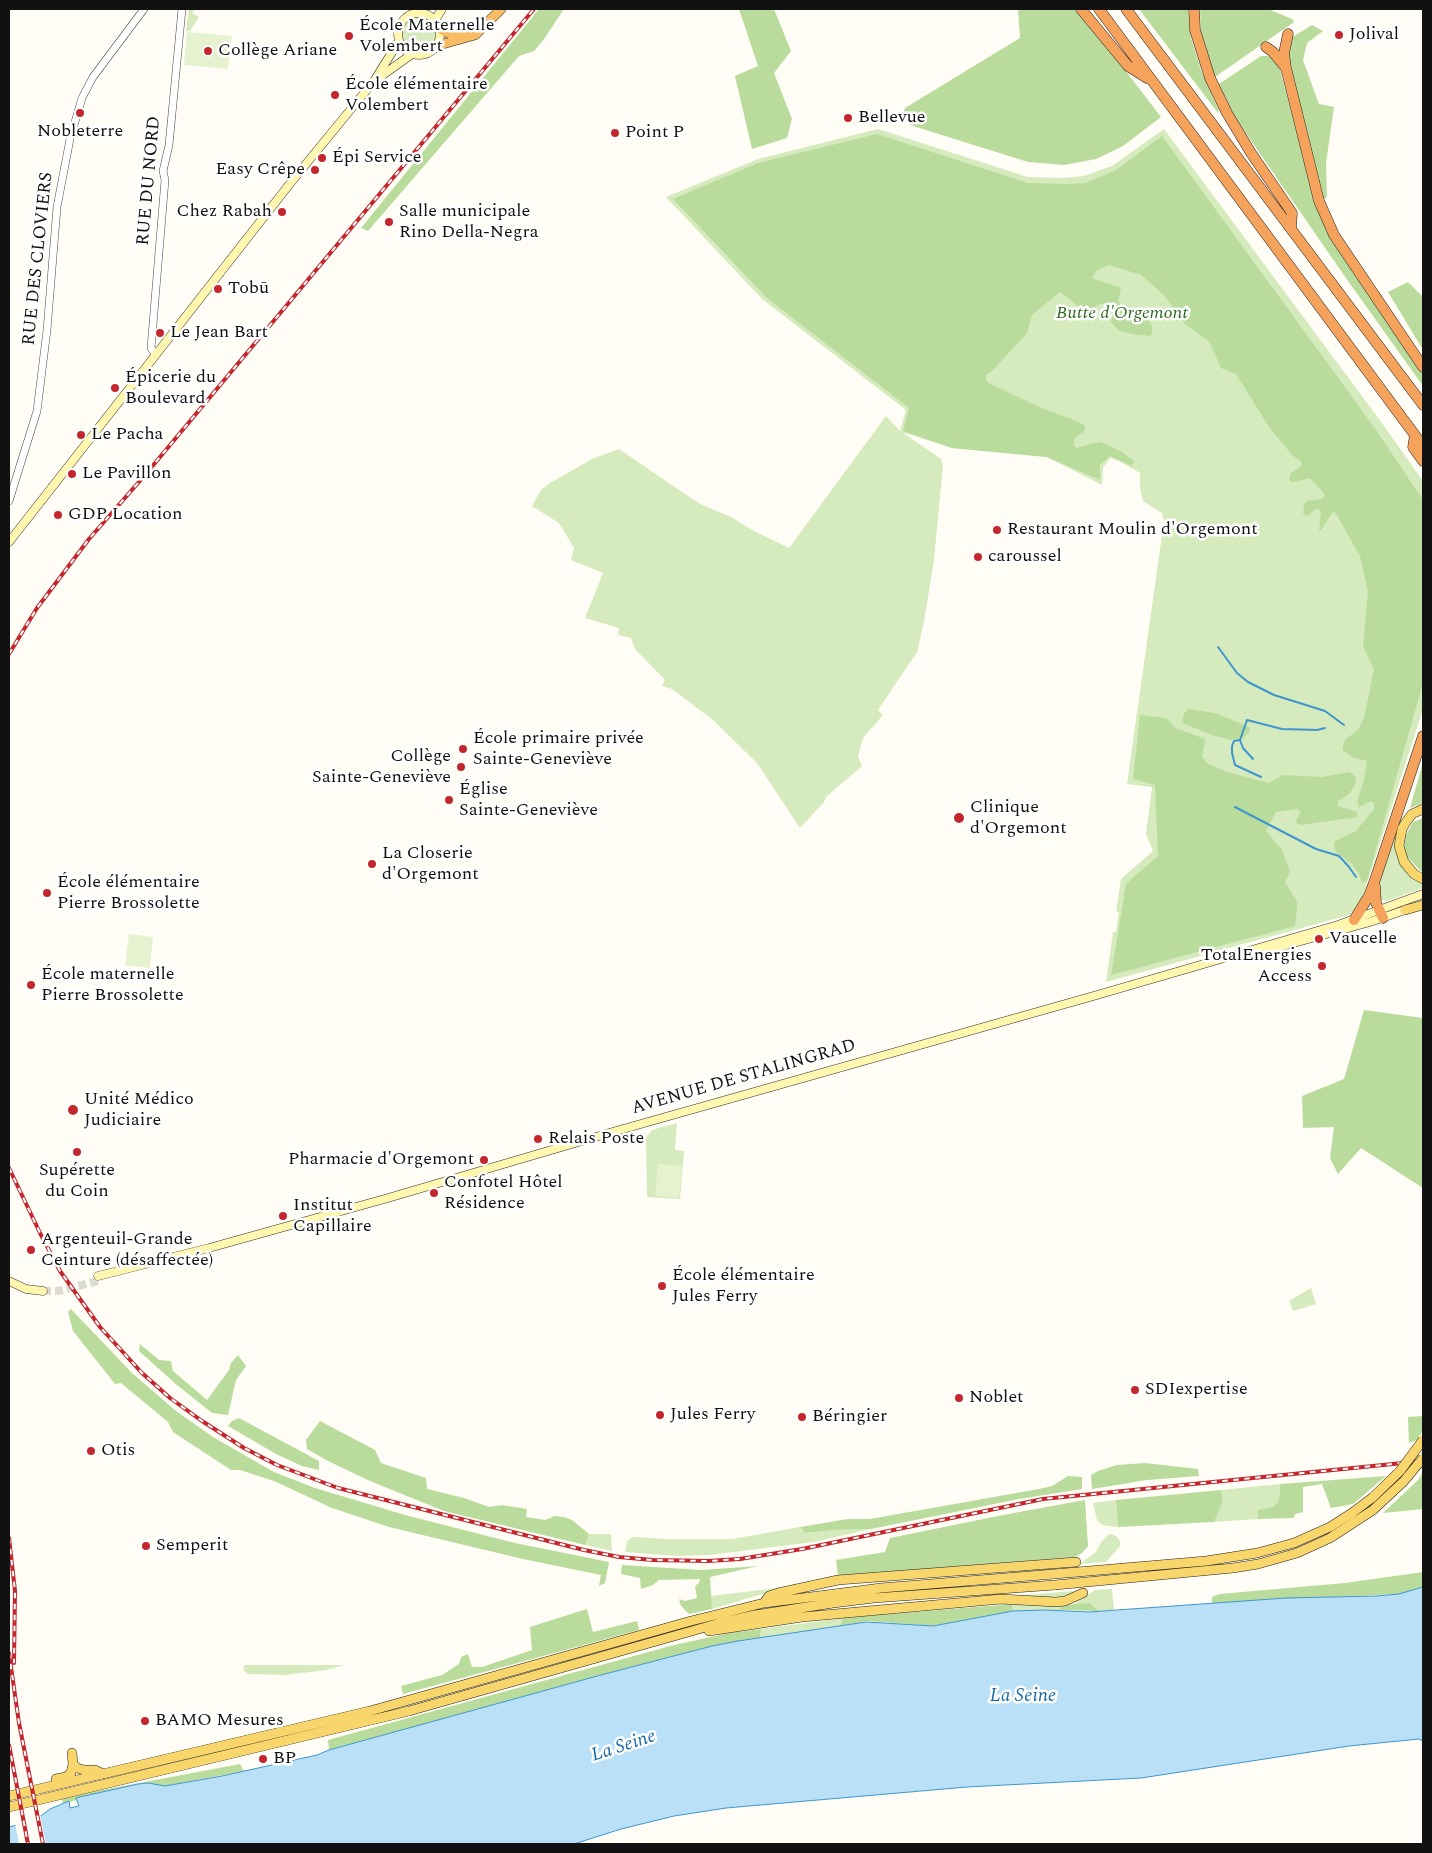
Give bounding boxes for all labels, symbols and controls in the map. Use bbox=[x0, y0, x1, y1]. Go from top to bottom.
place label: École Maternelle Volembert bbox=[359, 15, 494, 58]
place label: Jolival bbox=[1349, 24, 1399, 46]
marker: Jolival bbox=[1333, 29, 1345, 41]
marker: École Maternelle Volembert bbox=[343, 30, 355, 42]
place label: Collège Ariane bbox=[218, 40, 337, 62]
marker: Collège Ariane bbox=[202, 45, 214, 57]
place label: École élémentaire Volembert bbox=[345, 74, 488, 116]
marker: École élémentaire Volembert bbox=[329, 89, 341, 101]
marker: Nobleterre bbox=[74, 107, 86, 119]
place label: Bellevue bbox=[858, 107, 925, 129]
marker: Bellevue bbox=[842, 112, 854, 124]
street label: RUE DU NORD bbox=[134, 115, 166, 247]
place label: Nobleterre bbox=[37, 121, 123, 143]
place label: Point P bbox=[625, 122, 684, 144]
marker: Point P bbox=[609, 127, 621, 139]
place label: Épi Service bbox=[332, 147, 421, 169]
marker: Épi Service bbox=[316, 152, 328, 164]
place label: Easy Crêpe bbox=[216, 159, 305, 181]
marker: Easy Crêpe bbox=[309, 164, 321, 176]
street label: RUE DES CLOVIERS bbox=[19, 171, 59, 347]
place label: Chez Rabah bbox=[176, 201, 272, 223]
place label: Salle municipale Rino Della-Negra bbox=[399, 201, 539, 243]
marker: Chez Rabah bbox=[276, 206, 288, 218]
marker: Salle municipale Rino Della-Negra bbox=[383, 216, 395, 228]
place label: Tobū bbox=[228, 278, 269, 300]
marker: Tobū bbox=[212, 283, 224, 295]
park label: Butte d'Orgemont bbox=[1056, 303, 1188, 325]
place label: Le Jean Bart bbox=[170, 322, 268, 344]
marker: Le Jean Bart bbox=[154, 327, 166, 339]
place label: Épicerie du Boulevard bbox=[125, 367, 216, 409]
marker: Épicerie du Boulevard bbox=[109, 382, 121, 394]
place label: Le Pacha bbox=[91, 424, 163, 446]
marker: Le Pacha bbox=[75, 429, 87, 441]
place label: Le Pavillon bbox=[82, 463, 172, 485]
marker: Le Pavillon bbox=[66, 468, 78, 480]
place label: GDP Location bbox=[68, 504, 183, 526]
marker: GDP Location bbox=[52, 509, 64, 521]
place label: Restaurant Moulin d'Orgemont bbox=[1007, 519, 1258, 541]
marker: Restaurant Moulin d'Orgemont bbox=[991, 524, 1003, 536]
place label: caroussel bbox=[988, 546, 1062, 568]
marker: caroussel bbox=[972, 551, 984, 563]
place label: École primaire privée Sainte-Geneviève bbox=[473, 728, 644, 771]
marker: École primaire privée Sainte-Geneviève bbox=[457, 743, 469, 755]
place label: Collège Sainte-Geneviève bbox=[312, 746, 451, 789]
marker: Collège Sainte-Geneviève bbox=[455, 761, 467, 773]
place label: Église Sainte-Geneviève bbox=[459, 779, 598, 822]
marker: Église Sainte-Geneviève bbox=[443, 794, 455, 806]
place label: Clinique d'Orgemont bbox=[970, 797, 1067, 840]
marker: Clinique d'Orgemont bbox=[952, 811, 966, 825]
place label: La Closerie d'Orgemont bbox=[382, 843, 479, 886]
marker: La Closerie d'Orgemont bbox=[366, 858, 378, 870]
place label: École élémentaire Pierre Brossolette bbox=[57, 872, 200, 914]
marker: École élémentaire Pierre Brossolette bbox=[41, 887, 53, 899]
place label: Vaucelle bbox=[1329, 928, 1397, 950]
marker: Vaucelle bbox=[1313, 933, 1325, 945]
place label: TotalEnergies Access bbox=[1201, 945, 1312, 988]
marker: TotalEnergies Access bbox=[1316, 960, 1328, 972]
place label: École maternelle Pierre Brossolette bbox=[41, 964, 184, 1006]
marker: École maternelle Pierre Brossolette bbox=[25, 979, 37, 991]
street label: AVENUE DE STALINGRAD bbox=[629, 1036, 859, 1120]
place label: Unité Médico Judiciaire bbox=[84, 1089, 194, 1132]
marker: Unité Médico Judiciaire bbox=[66, 1103, 80, 1117]
place label: Relais Poste bbox=[548, 1128, 644, 1150]
marker: Relais Poste bbox=[532, 1133, 544, 1145]
marker: Supérette du Coin bbox=[71, 1146, 83, 1158]
place label: Pharmacie d'Orgemont bbox=[288, 1149, 474, 1171]
marker: Pharmacie d'Orgemont bbox=[478, 1154, 490, 1166]
place label: Supérette du Coin bbox=[39, 1160, 115, 1202]
place label: Confotel Hôtel Résidence bbox=[444, 1172, 563, 1214]
marker: Confotel Hôtel Résidence bbox=[428, 1187, 440, 1199]
place label: Institut Capillaire bbox=[293, 1195, 372, 1238]
marker: Institut Capillaire bbox=[277, 1210, 289, 1222]
place label: Argenteuil-Grande Ceinture (désaffectée) bbox=[41, 1229, 213, 1272]
marker: Argenteuil-Grande Ceinture (désaffectée) bbox=[25, 1244, 37, 1256]
place label: École élémentaire Jules Ferry bbox=[672, 1265, 815, 1308]
marker: École élémentaire Jules Ferry bbox=[656, 1280, 668, 1292]
place label: SDIexpertise bbox=[1145, 1379, 1248, 1401]
marker: SDIexpertise bbox=[1129, 1384, 1141, 1396]
place label: Noblet bbox=[969, 1387, 1023, 1409]
marker: Noblet bbox=[953, 1392, 965, 1404]
place label: Jules Ferry bbox=[670, 1404, 755, 1426]
place label: Béringier bbox=[812, 1406, 887, 1428]
marker: Jules Ferry bbox=[654, 1409, 666, 1421]
marker: Béringier bbox=[796, 1411, 808, 1423]
place label: Otis bbox=[101, 1440, 135, 1462]
marker: Otis bbox=[85, 1445, 97, 1457]
place label: Semperit bbox=[156, 1535, 228, 1557]
marker: Semperit bbox=[140, 1540, 152, 1552]
water label: La Seine bbox=[990, 1686, 1056, 1708]
place label: BAMO Mesures bbox=[155, 1710, 284, 1732]
marker: BAMO Mesures bbox=[139, 1715, 151, 1727]
water label: La Seine bbox=[589, 1726, 659, 1768]
place label: BP bbox=[273, 1748, 296, 1770]
marker: BP bbox=[257, 1753, 269, 1765]

